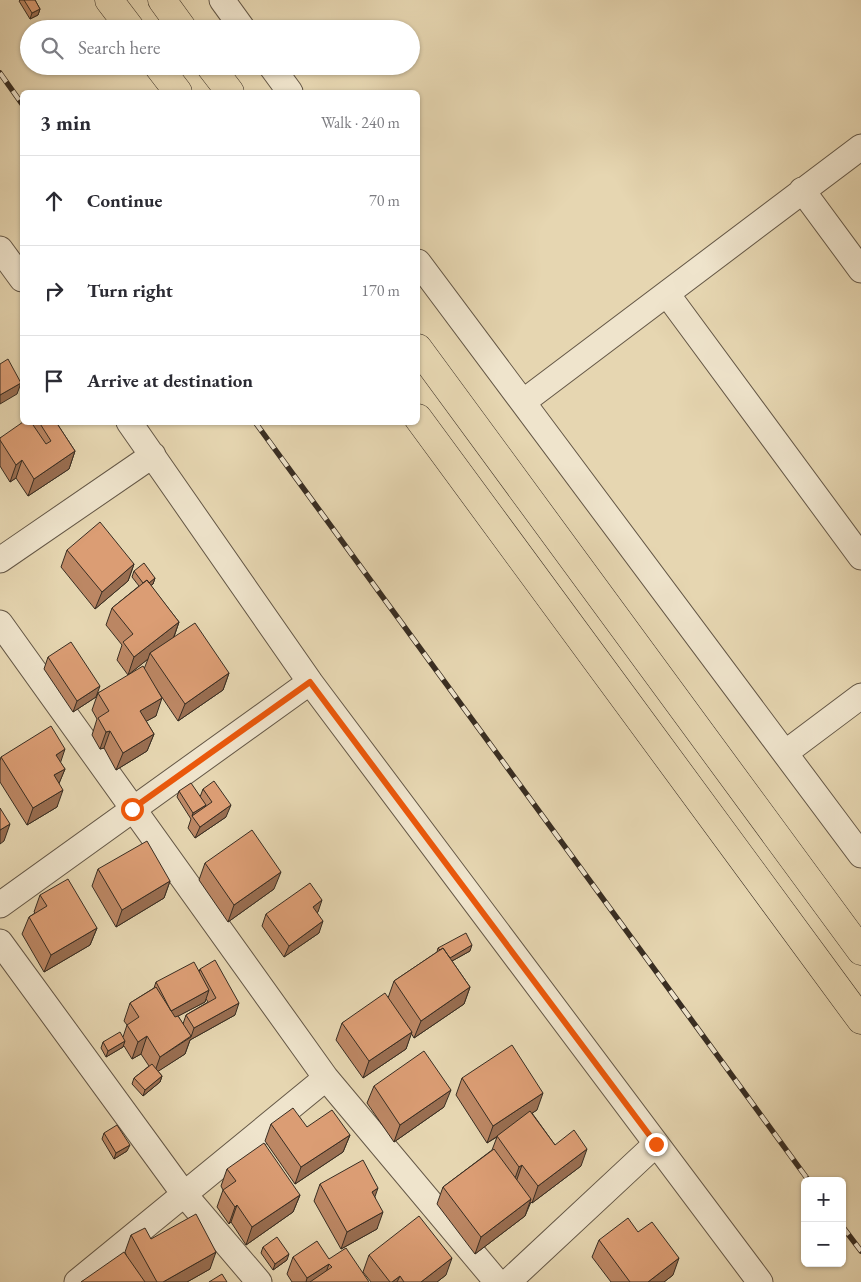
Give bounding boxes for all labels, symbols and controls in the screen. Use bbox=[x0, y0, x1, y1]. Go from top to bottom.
search box bbox=[20, 20, 420, 75]
icon: search bbox=[38, 34, 66, 62]
text: Search here bbox=[78, 35, 160, 60]
text: 3 min bbox=[40, 109, 91, 136]
text: Walk · 240 m bbox=[321, 112, 400, 133]
icon: ahead bbox=[40, 187, 68, 215]
text: Continue bbox=[87, 188, 162, 213]
text: 70 m bbox=[369, 190, 400, 211]
icon: right bbox=[40, 277, 68, 305]
text: Turn right bbox=[87, 278, 173, 303]
text: 170 m bbox=[361, 280, 400, 301]
icon: arrive bbox=[40, 367, 68, 395]
text: Arrive at destination bbox=[87, 368, 253, 393]
route start bbox=[121, 798, 144, 821]
route end bbox=[645, 1133, 668, 1156]
map controls bbox=[801, 1177, 846, 1267]
button: + bbox=[801, 1177, 846, 1222]
button: − bbox=[801, 1222, 846, 1267]

